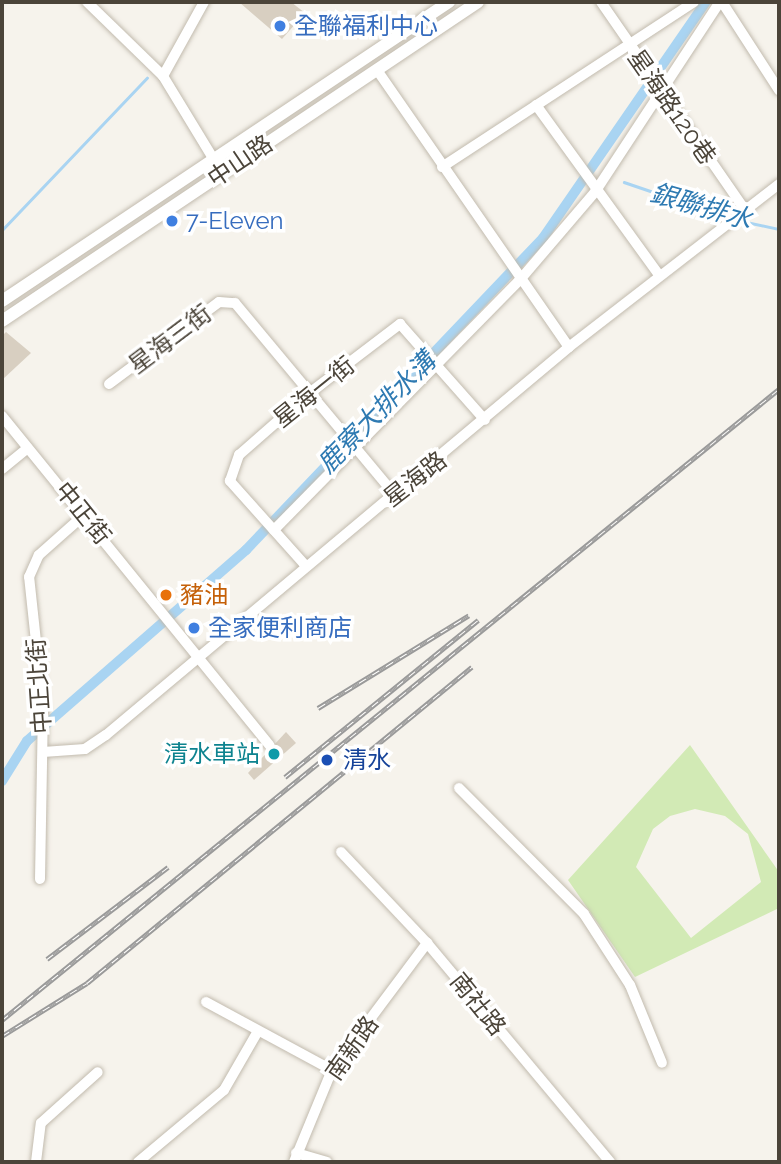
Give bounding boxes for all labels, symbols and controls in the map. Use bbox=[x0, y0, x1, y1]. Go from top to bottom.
place label: 全聯福利中心 bbox=[294, 12, 438, 40]
marker: 全聯福利中心 bbox=[272, 18, 288, 34]
street label: 星海路120巷 bbox=[622, 44, 722, 170]
street label: 中山路 bbox=[202, 129, 278, 193]
water label: 銀聯排水 bbox=[647, 178, 755, 236]
place label: 7-Eleven bbox=[186, 207, 284, 235]
marker: 7-Eleven bbox=[164, 213, 180, 229]
street label: 星海三街 bbox=[123, 299, 217, 379]
water label: 鹿寮大排水溝 bbox=[312, 346, 442, 480]
street label: 星海一街 bbox=[268, 351, 360, 433]
street label: 星海路 bbox=[378, 445, 452, 513]
street label: 中正街 bbox=[49, 476, 117, 550]
place label: 豬油 bbox=[180, 581, 228, 609]
marker: 豬油 bbox=[158, 587, 174, 603]
place label: 全家便利商店 bbox=[208, 614, 352, 642]
marker: 全家便利商店 bbox=[186, 620, 202, 636]
street label: 中正北街 bbox=[21, 637, 57, 735]
place label: 清水車站 bbox=[164, 740, 260, 768]
marker: 清水車站 bbox=[266, 746, 282, 762]
place label: 清水 bbox=[343, 746, 391, 774]
marker: 清水 bbox=[317, 750, 337, 770]
street label: 南社路 bbox=[444, 967, 512, 1041]
street label: 南新路 bbox=[320, 1010, 384, 1086]

